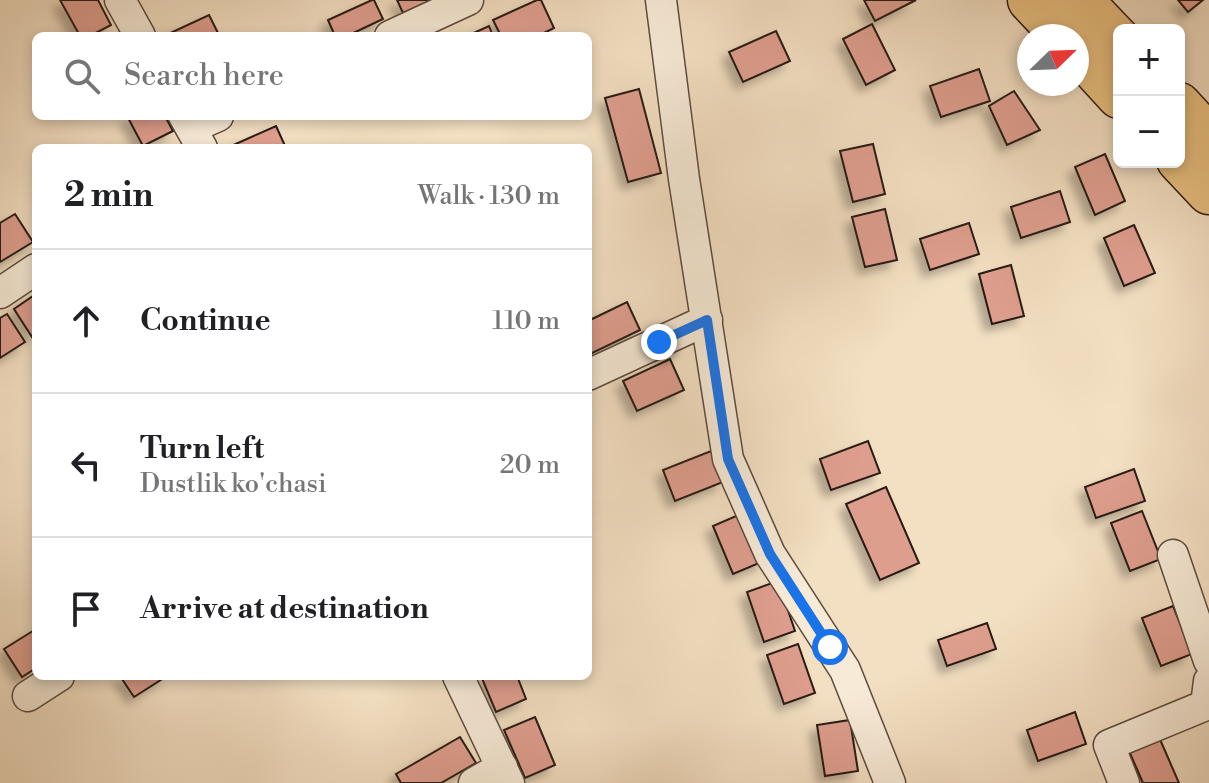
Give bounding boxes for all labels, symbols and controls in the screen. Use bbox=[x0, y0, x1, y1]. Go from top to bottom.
north arrow bbox=[1017, 24, 1089, 96]
map controls bbox=[1113, 24, 1185, 168]
button: + bbox=[1113, 24, 1185, 96]
search box bbox=[32, 32, 592, 120]
icon: search bbox=[60, 54, 104, 98]
text: Search here bbox=[124, 57, 284, 95]
button: − bbox=[1113, 96, 1185, 168]
text: 2 min bbox=[64, 175, 153, 217]
text: Walk · 130 m bbox=[418, 180, 560, 212]
icon: ahead bbox=[64, 299, 108, 343]
text: Continue bbox=[140, 302, 271, 340]
text: 110 m bbox=[492, 305, 560, 337]
route end bbox=[641, 324, 677, 360]
text: Turn left bbox=[140, 430, 264, 468]
icon: left bbox=[64, 443, 108, 487]
text: 20 m bbox=[500, 449, 560, 481]
text: Dustlik ko'chasi bbox=[140, 468, 327, 500]
icon: arrive bbox=[64, 587, 108, 631]
text: Arrive at destination bbox=[140, 590, 429, 628]
route start bbox=[812, 629, 848, 665]

